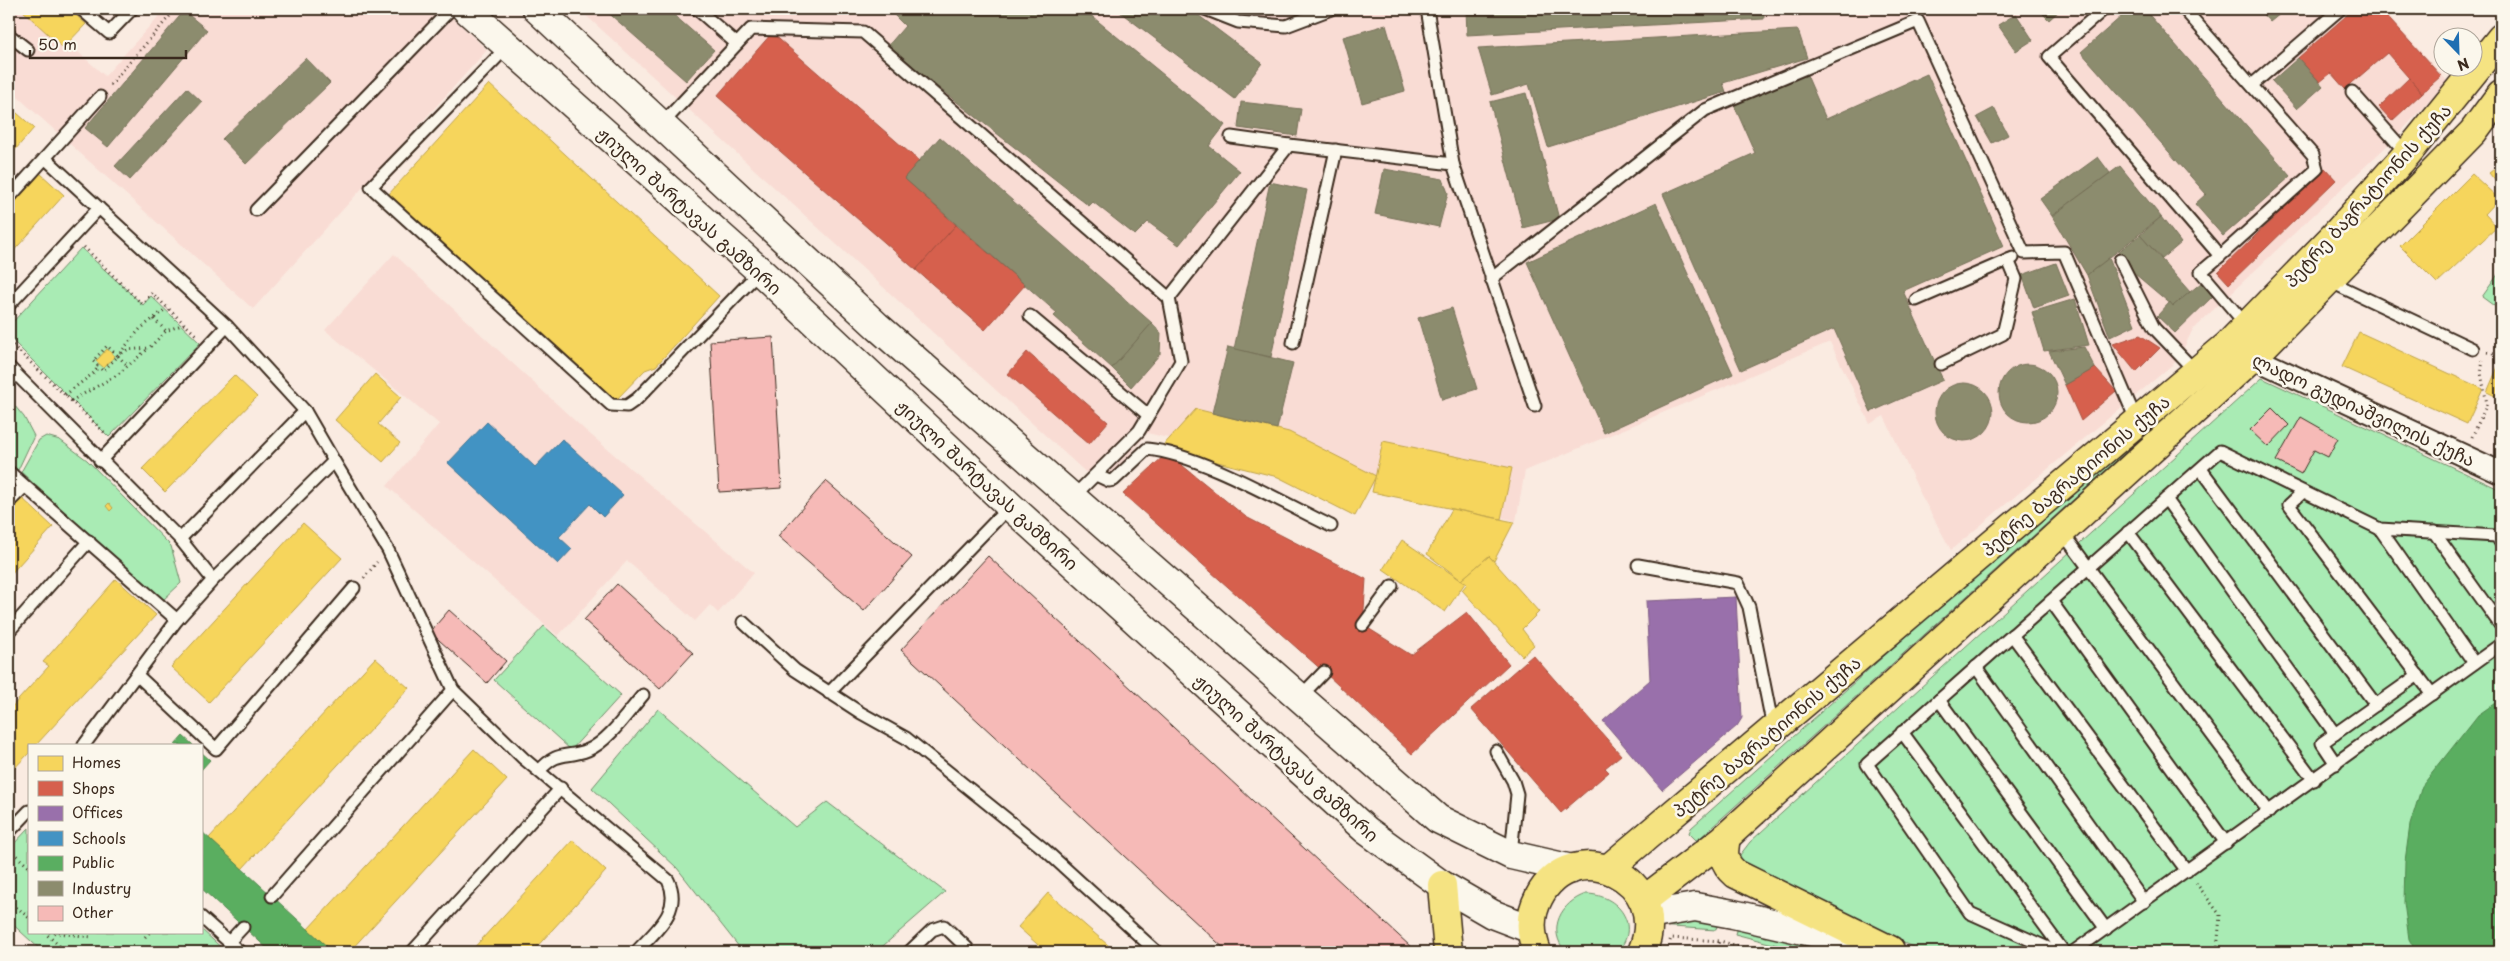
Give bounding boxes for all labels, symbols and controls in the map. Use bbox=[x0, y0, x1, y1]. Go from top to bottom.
scale bar bbox=[30, 28, 186, 60]
north arrow bbox=[2432, 28, 2482, 78]
text: 50 m bbox=[38, 32, 77, 55]
text: N bbox=[2454, 53, 2472, 76]
street label: პეტრე ბაგრატიონის ქუჩა bbox=[2277, 97, 2457, 293]
street label: ჟიული შარტავას გამზირი bbox=[592, 119, 788, 301]
street label: ლადო გუდიაშვილის ქუჩა bbox=[2248, 345, 2480, 473]
street label: პეტრე ბაგრატიონის ქუჩა bbox=[1975, 388, 2175, 562]
street label: ჟიული შარტავას გამზირი bbox=[891, 392, 1085, 576]
street label: პეტრე ბაგრატიონის ქუჩა bbox=[1666, 649, 1866, 823]
street label: ჟიული შარტავას გამზირი bbox=[1189, 666, 1385, 848]
legend bbox=[28, 744, 202, 934]
text: Homes bbox=[72, 750, 121, 773]
text: Shops bbox=[72, 776, 115, 799]
text: Offices bbox=[72, 800, 123, 823]
text: Schools bbox=[72, 826, 126, 849]
text: Public bbox=[72, 850, 115, 873]
text: Industry bbox=[72, 876, 131, 899]
text: Other bbox=[72, 900, 113, 923]

